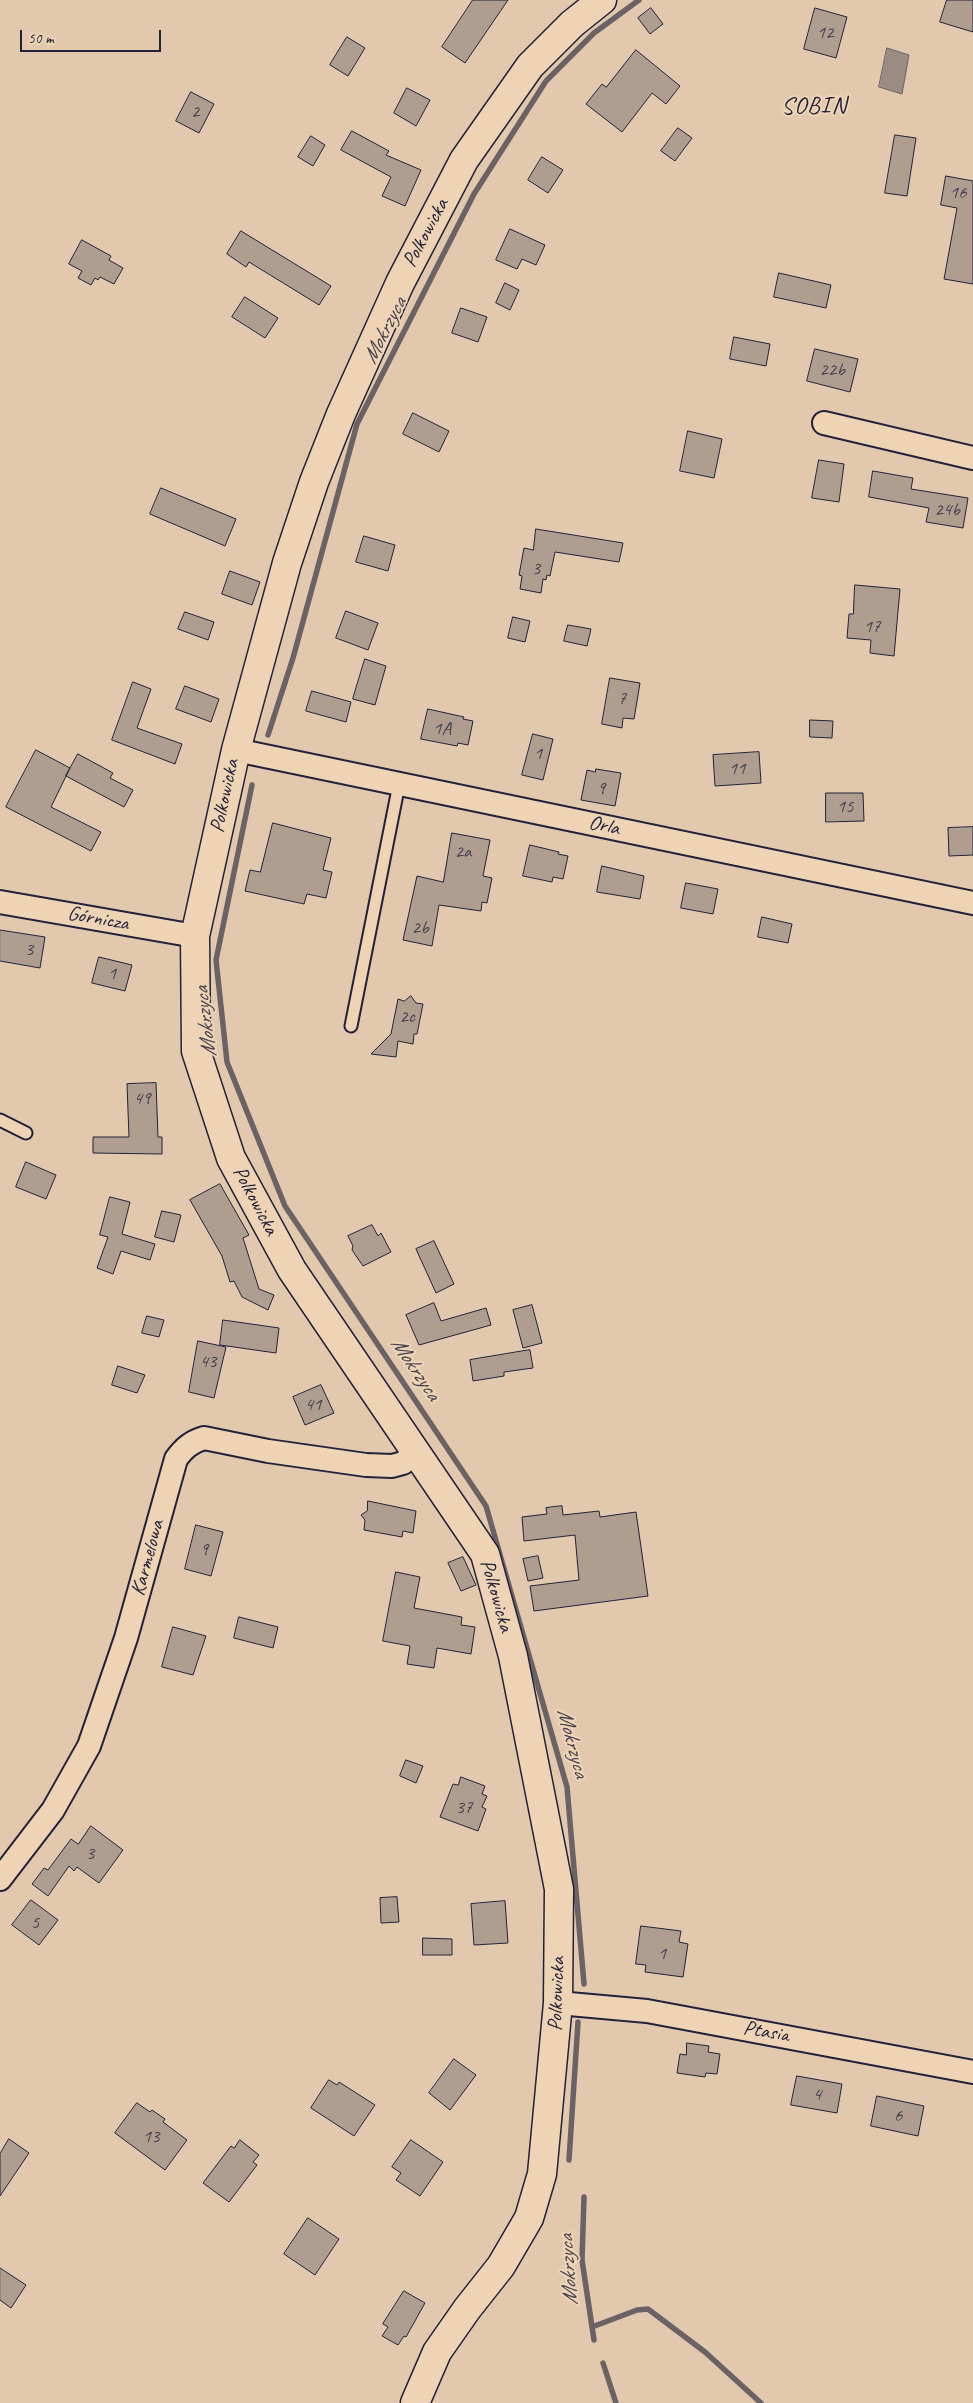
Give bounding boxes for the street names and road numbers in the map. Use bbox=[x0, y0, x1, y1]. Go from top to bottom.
street label: Polkowicka bbox=[397, 194, 455, 272]
street label: Polkowicka bbox=[205, 757, 245, 835]
street label: Orla bbox=[586, 810, 622, 842]
street label: Górnicza bbox=[66, 901, 130, 937]
street label: Polkowicka bbox=[226, 1162, 284, 1240]
street label: Karmelowa bbox=[126, 1518, 170, 1598]
street label: Polkowicka bbox=[474, 1557, 518, 1635]
street label: Polkowicka bbox=[543, 1956, 571, 2032]
street label: Ptasia bbox=[741, 2016, 791, 2048]

